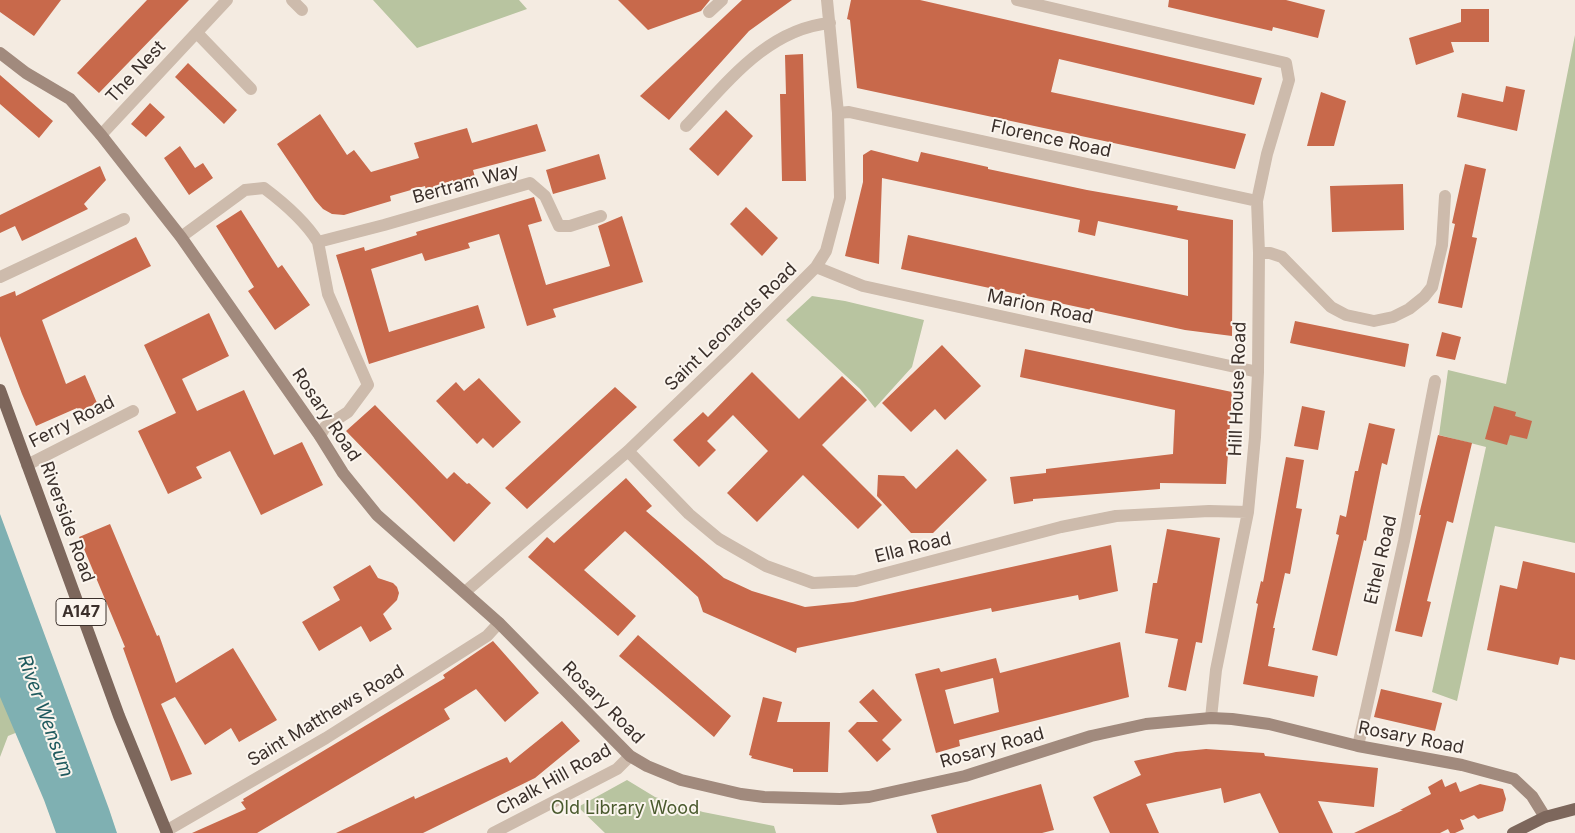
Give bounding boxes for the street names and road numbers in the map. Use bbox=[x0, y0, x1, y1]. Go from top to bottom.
street label: The Nest bbox=[102, 36, 170, 108]
street label: Florence Road bbox=[989, 116, 1113, 162]
street label: Bertram Way bbox=[410, 159, 522, 209]
street label: Saint Leonards Road bbox=[660, 258, 802, 396]
street label: Marion Road bbox=[985, 285, 1095, 329]
street label: Hill House Road bbox=[1225, 321, 1251, 457]
street label: Rosary Road bbox=[287, 364, 365, 466]
street label: Ferry Road bbox=[26, 391, 118, 453]
street label: Riverside Road bbox=[35, 459, 99, 585]
street label: Ethel Road bbox=[1360, 513, 1402, 607]
street label: Ella Road bbox=[872, 528, 954, 568]
road number: A147 bbox=[56, 598, 106, 626]
street label: Rosary Road bbox=[557, 657, 649, 749]
street label: Saint Matthews Road bbox=[244, 661, 408, 771]
street label: Rosary Road bbox=[1356, 717, 1466, 759]
street label: Rosary Road bbox=[937, 723, 1047, 773]
street label: Chalk Hill Road bbox=[493, 739, 615, 821]

